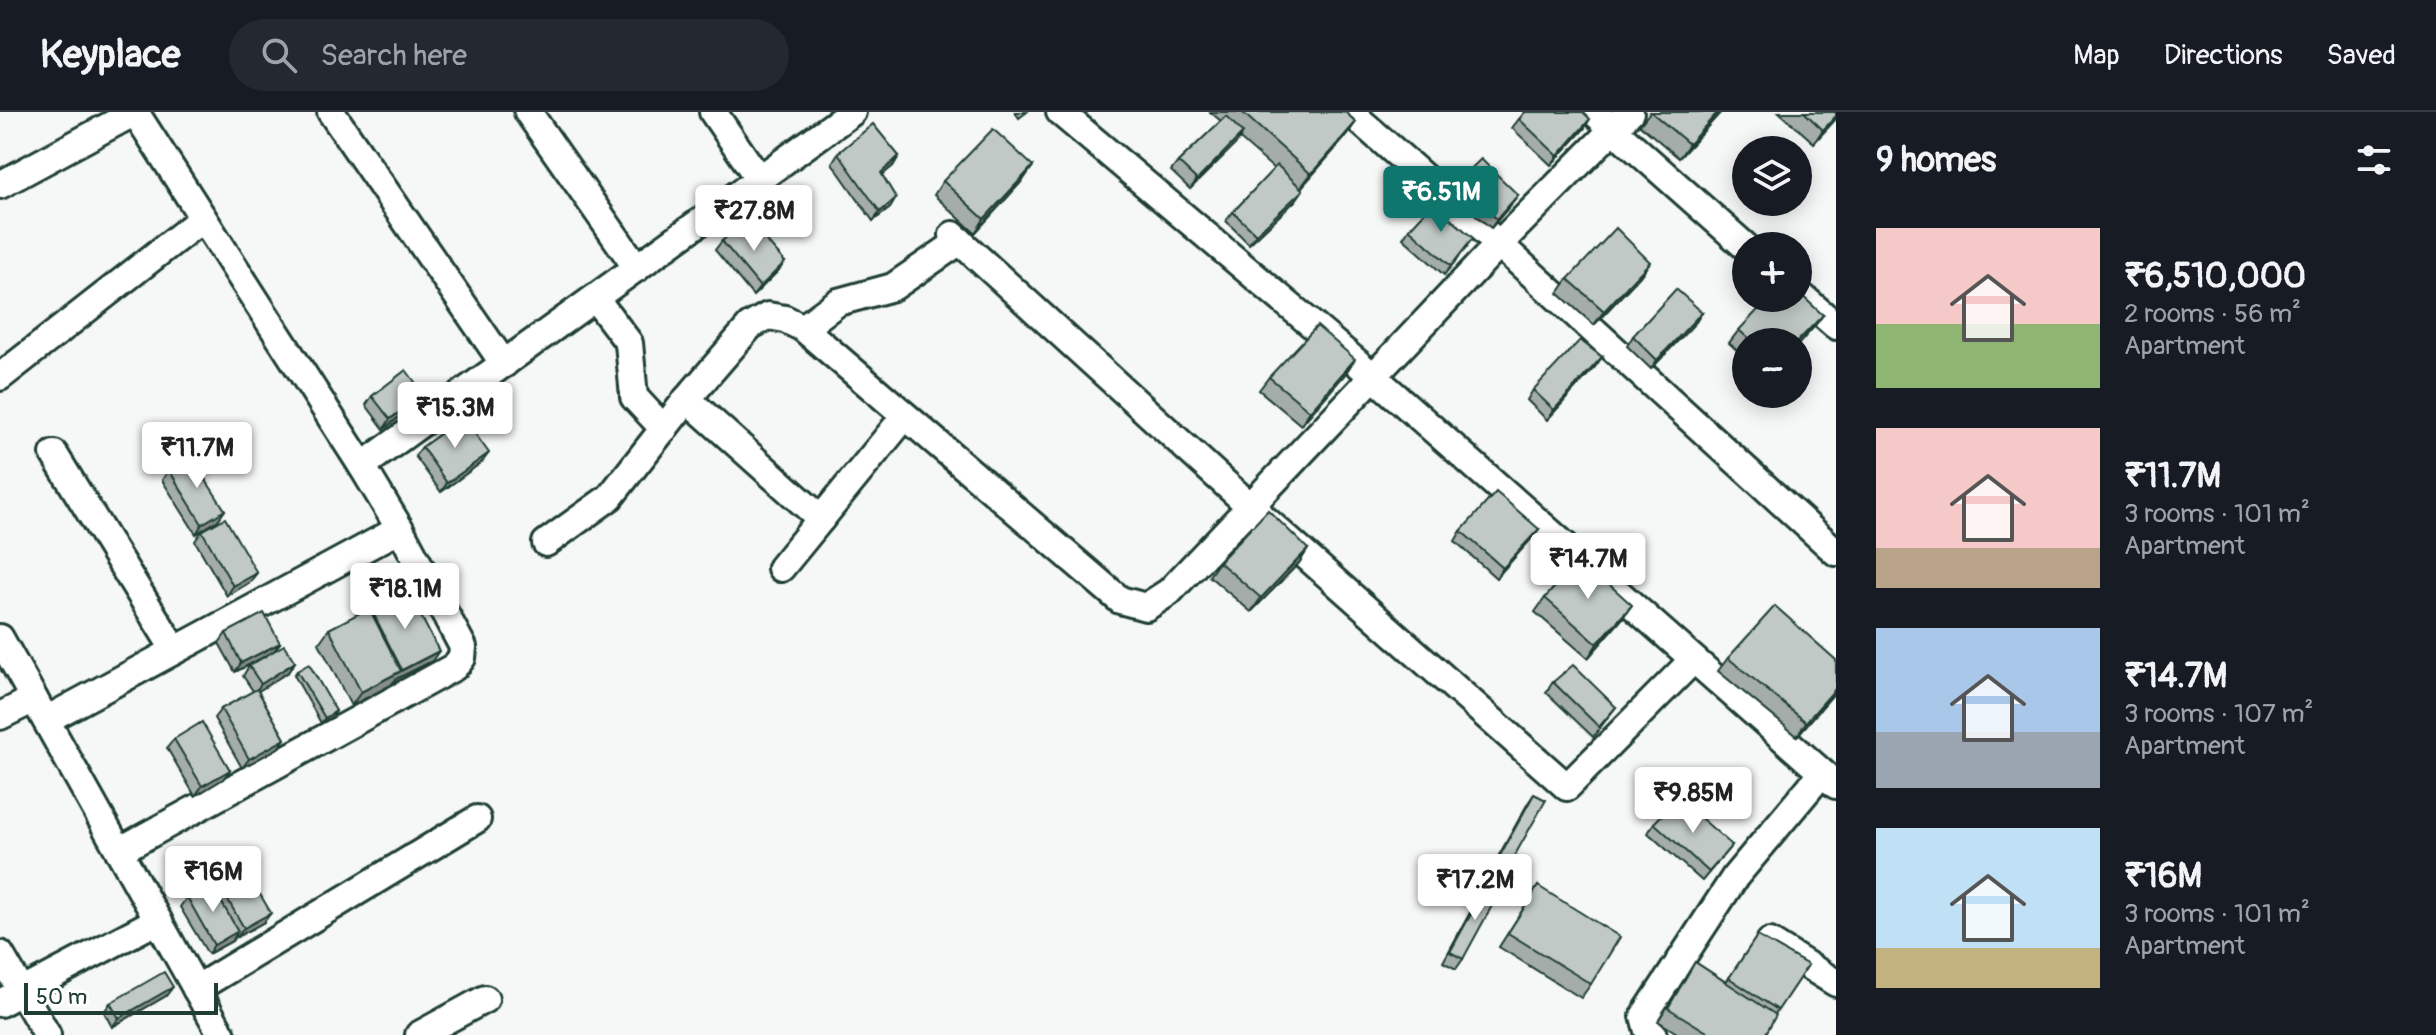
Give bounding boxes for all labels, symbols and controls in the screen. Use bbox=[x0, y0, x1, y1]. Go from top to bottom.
search box bbox=[229, 19, 789, 91]
text: Keyplace bbox=[40, 31, 181, 79]
icon: search bbox=[257, 33, 301, 77]
text: Search here bbox=[321, 37, 467, 74]
text: Map bbox=[2073, 38, 2120, 73]
text: Directions bbox=[2164, 38, 2283, 73]
text: Saved bbox=[2327, 38, 2396, 73]
map controls bbox=[1732, 136, 1812, 408]
button: layers bbox=[1732, 136, 1812, 216]
icon: filters bbox=[2352, 138, 2396, 182]
text: 9 homes bbox=[1876, 139, 1996, 182]
pin: ₹6.51M bbox=[1376, 166, 1506, 234]
text: ₹6.51M bbox=[1401, 176, 1481, 208]
pin: ₹27.8M bbox=[689, 185, 819, 253]
text: ₹27.8M bbox=[713, 195, 795, 227]
button: + bbox=[1732, 232, 1812, 312]
text: ₹6,510,000 bbox=[2124, 255, 2306, 298]
icon: home bbox=[1940, 260, 2036, 356]
text: 2 rooms · 56 m² bbox=[2124, 298, 2301, 330]
button: − bbox=[1732, 328, 1812, 408]
text: Apartment bbox=[2124, 330, 2245, 362]
pin: ₹15.3M bbox=[390, 382, 520, 450]
text: ₹15.3M bbox=[416, 392, 494, 424]
pin: ₹11.7M bbox=[132, 422, 262, 490]
text: ₹11.7M bbox=[160, 432, 234, 464]
text: ₹11.7M bbox=[2124, 455, 2221, 498]
icon: home bbox=[1940, 460, 2036, 556]
text: 3 rooms · 101 m² bbox=[2124, 498, 2310, 530]
text: Apartment bbox=[2124, 530, 2245, 562]
pin: ₹14.7M bbox=[1523, 533, 1653, 601]
text: ₹14.7M bbox=[1548, 543, 1628, 575]
pin: ₹18.1M bbox=[340, 563, 470, 631]
text: ₹18.1M bbox=[368, 573, 442, 605]
text: ₹14.7M bbox=[2124, 655, 2227, 698]
icon: home bbox=[1940, 660, 2036, 756]
text: 3 rooms · 107 m² bbox=[2124, 698, 2313, 730]
text: Apartment bbox=[2124, 730, 2245, 762]
pin: ₹9.85M bbox=[1628, 767, 1758, 835]
text: ₹9.85M bbox=[1653, 777, 1733, 809]
pin: ₹16M bbox=[166, 846, 260, 914]
pin: ₹17.2M bbox=[1410, 854, 1540, 922]
text: ₹16M bbox=[2124, 855, 2202, 898]
text: ₹16M bbox=[183, 856, 243, 888]
icon: home bbox=[1940, 860, 2036, 956]
text: ₹17.2M bbox=[1436, 864, 1514, 896]
text: 3 rooms · 101 m² bbox=[2124, 898, 2310, 930]
text: Apartment bbox=[2124, 930, 2245, 962]
scale bar bbox=[24, 979, 218, 1015]
text: 50 m bbox=[36, 983, 87, 1011]

